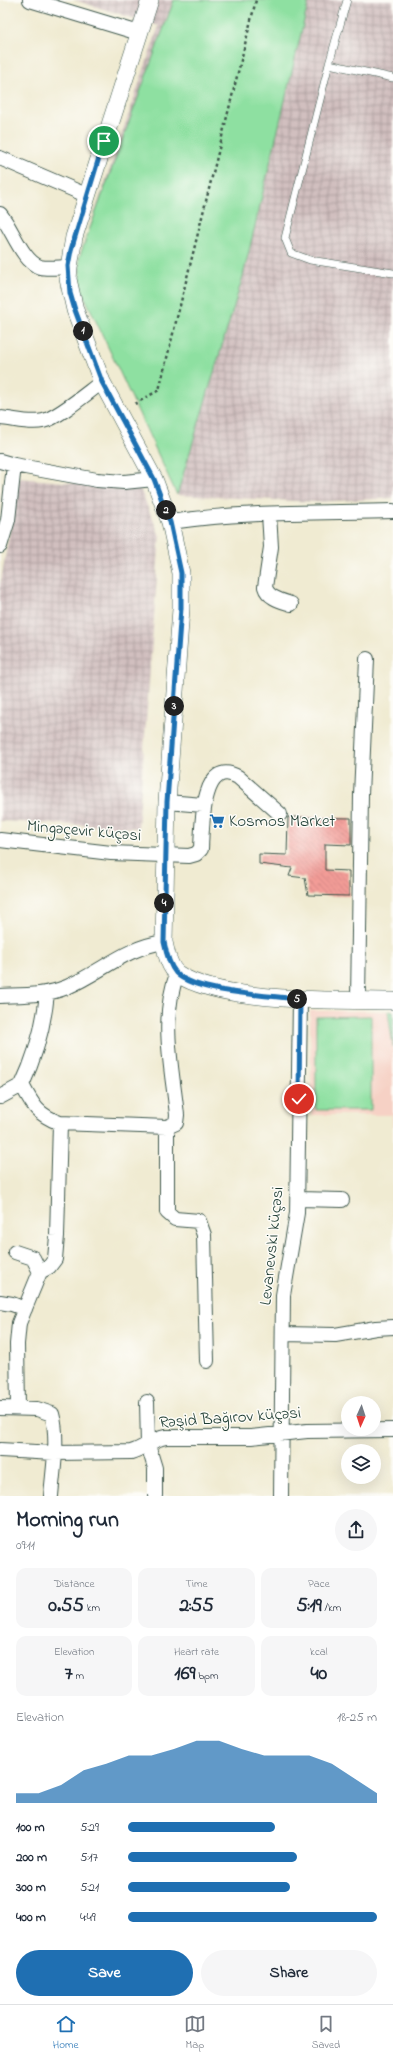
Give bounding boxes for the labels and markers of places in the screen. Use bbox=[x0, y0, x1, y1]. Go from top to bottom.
pin bbox=[87, 124, 121, 158]
pin: 1 bbox=[73, 321, 93, 341]
pin: 2 bbox=[156, 500, 176, 520]
pin: 3 bbox=[164, 696, 184, 716]
place label: Kosmos Market bbox=[229, 809, 336, 834]
supermarket icon: Kosmos Market bbox=[208, 812, 226, 830]
pin: 4 bbox=[154, 893, 174, 913]
pin: 5 bbox=[287, 989, 307, 1009]
pin bbox=[282, 1082, 316, 1116]

